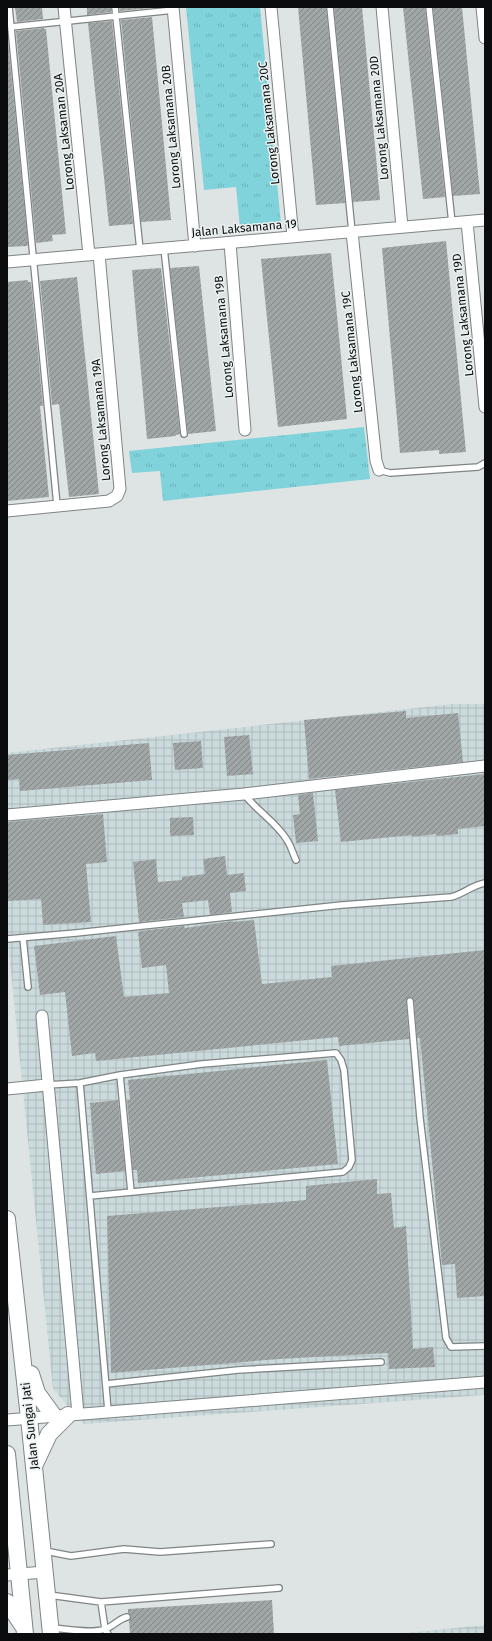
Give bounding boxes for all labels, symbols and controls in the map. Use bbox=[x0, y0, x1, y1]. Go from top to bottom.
street label: Lorong Laksamana 20D bbox=[367, 55, 391, 181]
street label: Lorong Laksamana 20C bbox=[256, 60, 282, 185]
street label: Lorong Laksamana 20B bbox=[159, 64, 183, 190]
street label: Lorong Laksaman 20A bbox=[51, 73, 77, 191]
street label: Jalan Laksamana 19 bbox=[191, 216, 297, 240]
street label: Lorong Laksamana 19D bbox=[450, 253, 476, 377]
street label: Lorong Laksamana 19B bbox=[212, 275, 236, 399]
street label: Lorong Laksamana 19C bbox=[339, 290, 365, 414]
street label: Lorong Laksamana 19A bbox=[89, 358, 113, 482]
street label: Jalan Sungai Jati bbox=[18, 1382, 42, 1470]

